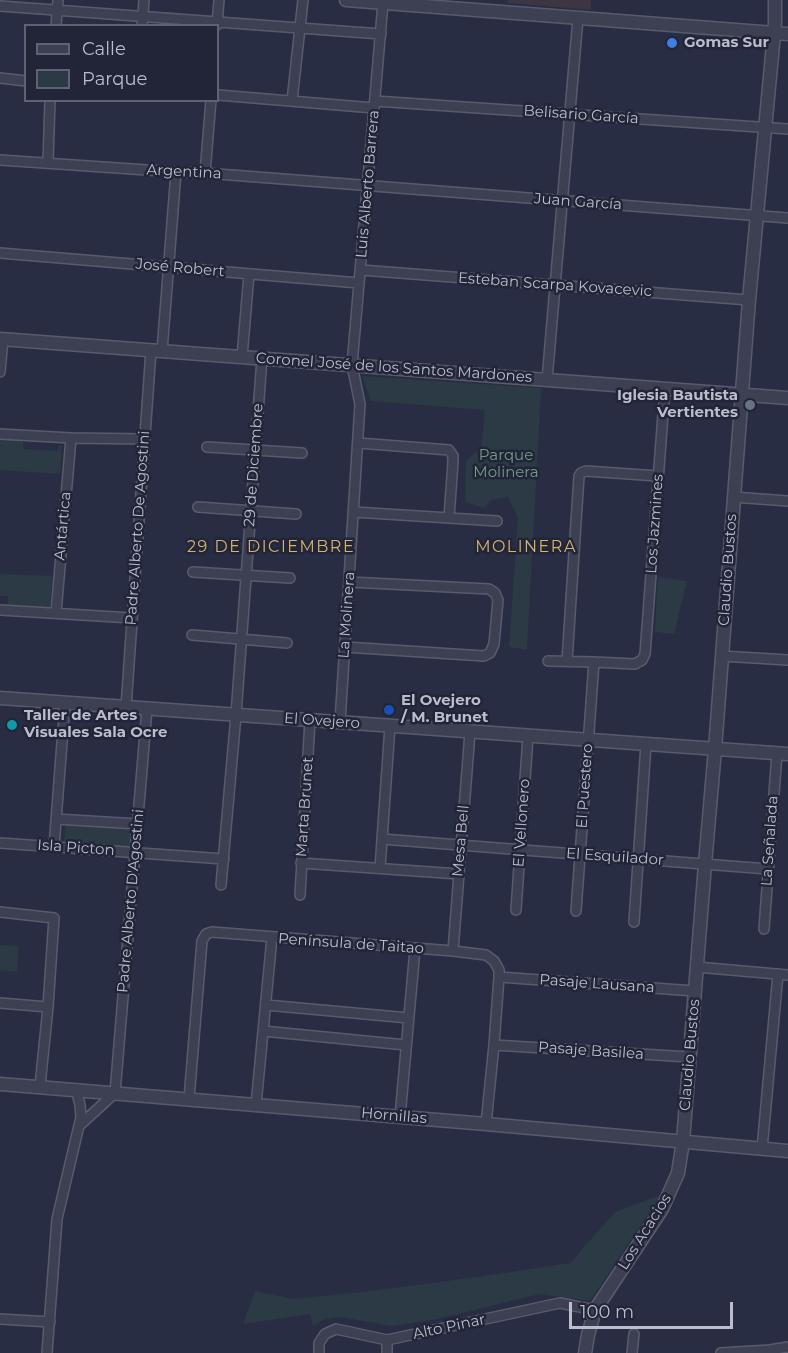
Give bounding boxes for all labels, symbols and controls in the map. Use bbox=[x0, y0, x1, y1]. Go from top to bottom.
legend bbox=[24, 24, 219, 102]
place label: Gomas Sur bbox=[684, 34, 769, 52]
marker: Gomas Sur bbox=[665, 36, 679, 50]
text: Calle bbox=[82, 38, 126, 60]
text: Parque bbox=[82, 68, 147, 90]
street label: Belisario García bbox=[523, 102, 639, 128]
street label: Luis Alberto Barrera bbox=[353, 109, 383, 259]
street label: Argentina bbox=[146, 161, 222, 183]
street label: Juan García bbox=[533, 190, 623, 214]
street label: José Robert bbox=[135, 255, 225, 281]
street label: Esteban Scarpa Kovacevic bbox=[457, 269, 653, 301]
street label: Coronel José de los Santos Mardones bbox=[255, 349, 533, 387]
place label: Iglesia Bautista Vertientes bbox=[617, 387, 738, 422]
marker: Iglesia Bautista Vertientes bbox=[743, 398, 757, 412]
street label: 29 de Diciembre bbox=[241, 403, 267, 527]
street label: Padre Alberto De Agostini bbox=[122, 430, 154, 626]
park label: Parque Molinera bbox=[473, 447, 539, 482]
street label: Los Jazmines bbox=[643, 474, 667, 574]
street label: Antártica bbox=[51, 491, 75, 561]
street label: Claudio Bustos bbox=[715, 513, 741, 627]
district label: 29 DE DICIEMBRE bbox=[187, 537, 355, 557]
district label: MOLINERA bbox=[475, 537, 577, 557]
street label: La Molinera bbox=[335, 571, 359, 659]
place label: El Ovejero / M. Brunet bbox=[401, 692, 488, 727]
marker: El Ovejero / M. Brunet bbox=[382, 703, 396, 717]
place label: Taller de Artes Visuales Sala Ocre bbox=[24, 707, 168, 742]
street label: El Ovejero bbox=[284, 709, 360, 733]
marker: Taller de Artes Visuales Sala Ocre bbox=[5, 718, 19, 732]
street label: El Puestero bbox=[573, 743, 597, 829]
street label: Marta Brunet bbox=[293, 756, 317, 858]
street label: El Vellonero bbox=[510, 778, 534, 868]
street label: La Señalada bbox=[758, 795, 782, 887]
street label: Mesa Bell bbox=[449, 804, 473, 878]
street label: Padre Alberto D'Agostini bbox=[114, 808, 148, 994]
street label: Isla Picton bbox=[37, 836, 115, 860]
street label: El Esquilador bbox=[565, 845, 665, 869]
street label: Península de Taitao bbox=[277, 930, 425, 958]
street label: Pasaje Lausana bbox=[539, 971, 655, 997]
street label: Claudio Bustos bbox=[676, 998, 704, 1112]
street label: Pasaje Basilea bbox=[538, 1038, 644, 1064]
street label: Hornillas bbox=[360, 1104, 428, 1128]
street label: Los Acacios bbox=[614, 1191, 676, 1273]
scale bar bbox=[572, 1290, 736, 1328]
text: 100 m bbox=[580, 1301, 634, 1323]
street label: Alto Pinar bbox=[411, 1311, 487, 1343]

